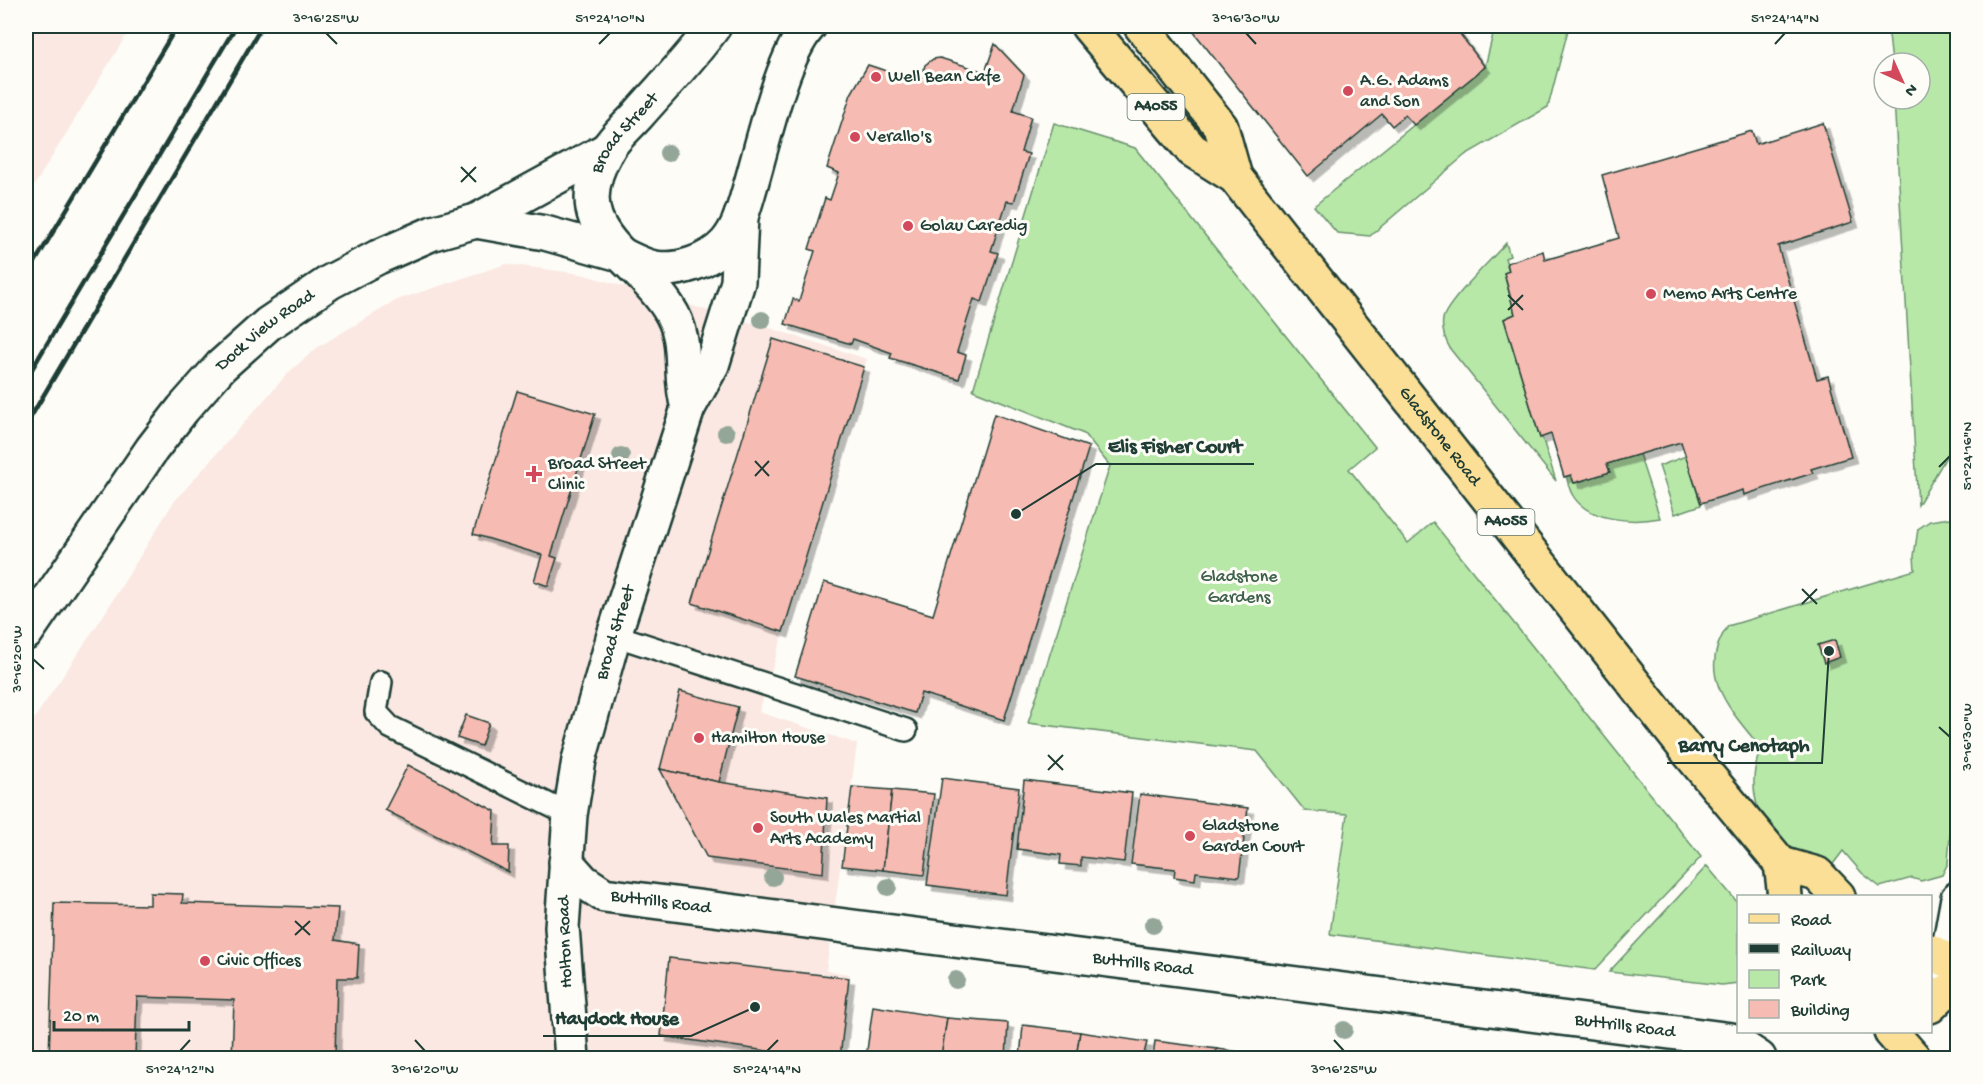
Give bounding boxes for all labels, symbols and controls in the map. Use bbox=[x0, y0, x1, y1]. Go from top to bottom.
text: 3°16'25"W bbox=[292, 10, 359, 28]
text: 51°24'10"N bbox=[575, 10, 645, 28]
text: 3°16'30"W bbox=[1211, 10, 1280, 28]
text: 51°24'14"N bbox=[1751, 10, 1819, 28]
north arrow bbox=[1872, 51, 1932, 111]
place label: Well Bean Cafe bbox=[888, 67, 1001, 88]
marker: Well Bean Cafe bbox=[869, 70, 883, 84]
place label: A.G. Adams and Son bbox=[1360, 71, 1449, 113]
text: N bbox=[1899, 79, 1921, 100]
marker: A.G. Adams and Son bbox=[1341, 84, 1355, 98]
street label: Broad Street bbox=[586, 87, 664, 177]
road number: A4055 bbox=[1128, 94, 1184, 120]
place label: Verallo's bbox=[866, 127, 933, 148]
marker: Verallo's bbox=[848, 130, 862, 144]
place label: Golau Caredig bbox=[920, 216, 1027, 237]
marker: Golau Caredig bbox=[901, 219, 915, 233]
street label: Dock View Road bbox=[211, 284, 320, 377]
place label: Memo Arts Centre bbox=[1663, 284, 1798, 305]
marker: Memo Arts Centre bbox=[1644, 287, 1658, 301]
street label: Gladstone Road bbox=[1394, 383, 1486, 492]
text: 51°24'16"N bbox=[1959, 421, 1977, 490]
callout: Elis Fisher Court bbox=[1096, 426, 1254, 464]
text: Elis Fisher Court bbox=[1108, 437, 1244, 460]
place label: Broad Street Clinic bbox=[547, 454, 647, 496]
marker: Broad Street Clinic bbox=[525, 465, 543, 483]
road number: A4055 bbox=[1478, 509, 1534, 535]
park label: Gladstone Gardens bbox=[1200, 567, 1278, 609]
street label: Broad Street bbox=[591, 581, 641, 683]
text: 3°16'20"W bbox=[9, 625, 27, 693]
text: 3°16'30"W bbox=[1959, 703, 1977, 772]
callout: Barry Cenotaph bbox=[1667, 725, 1822, 763]
place label: Hamilton House bbox=[711, 728, 826, 749]
marker: Hamilton House bbox=[692, 731, 706, 745]
text: Barry Cenotaph bbox=[1678, 736, 1810, 759]
place label: South Wales Martial Arts Academy bbox=[770, 808, 921, 850]
place label: Gladstone Garden Court bbox=[1202, 816, 1305, 858]
marker: South Wales Martial Arts Academy bbox=[751, 821, 765, 835]
marker: Gladstone Garden Court bbox=[1183, 829, 1197, 843]
street label: Buttrills Road bbox=[608, 885, 714, 919]
street label: Holton Road bbox=[554, 894, 578, 989]
legend bbox=[1737, 895, 1932, 1033]
text: Road bbox=[1791, 911, 1832, 932]
text: Railway bbox=[1791, 941, 1851, 962]
street label: Buttrills Road bbox=[1090, 947, 1196, 981]
place label: Civic Offices bbox=[217, 951, 302, 972]
marker: Civic Offices bbox=[198, 954, 212, 968]
text: Park bbox=[1790, 971, 1827, 992]
scale bar bbox=[54, 994, 189, 1032]
callout: Haydock House bbox=[543, 998, 691, 1036]
text: Building bbox=[1790, 1001, 1850, 1022]
text: 20 m bbox=[63, 1007, 99, 1028]
text: Haydock House bbox=[555, 1009, 680, 1032]
street label: Buttrills Road bbox=[1573, 1009, 1678, 1043]
text: 51°24'12"N bbox=[146, 1061, 214, 1079]
text: 3°16'20"W bbox=[391, 1061, 459, 1079]
text: 51°24'14"N bbox=[733, 1061, 801, 1079]
text: 3°16'25"W bbox=[1310, 1061, 1377, 1079]

